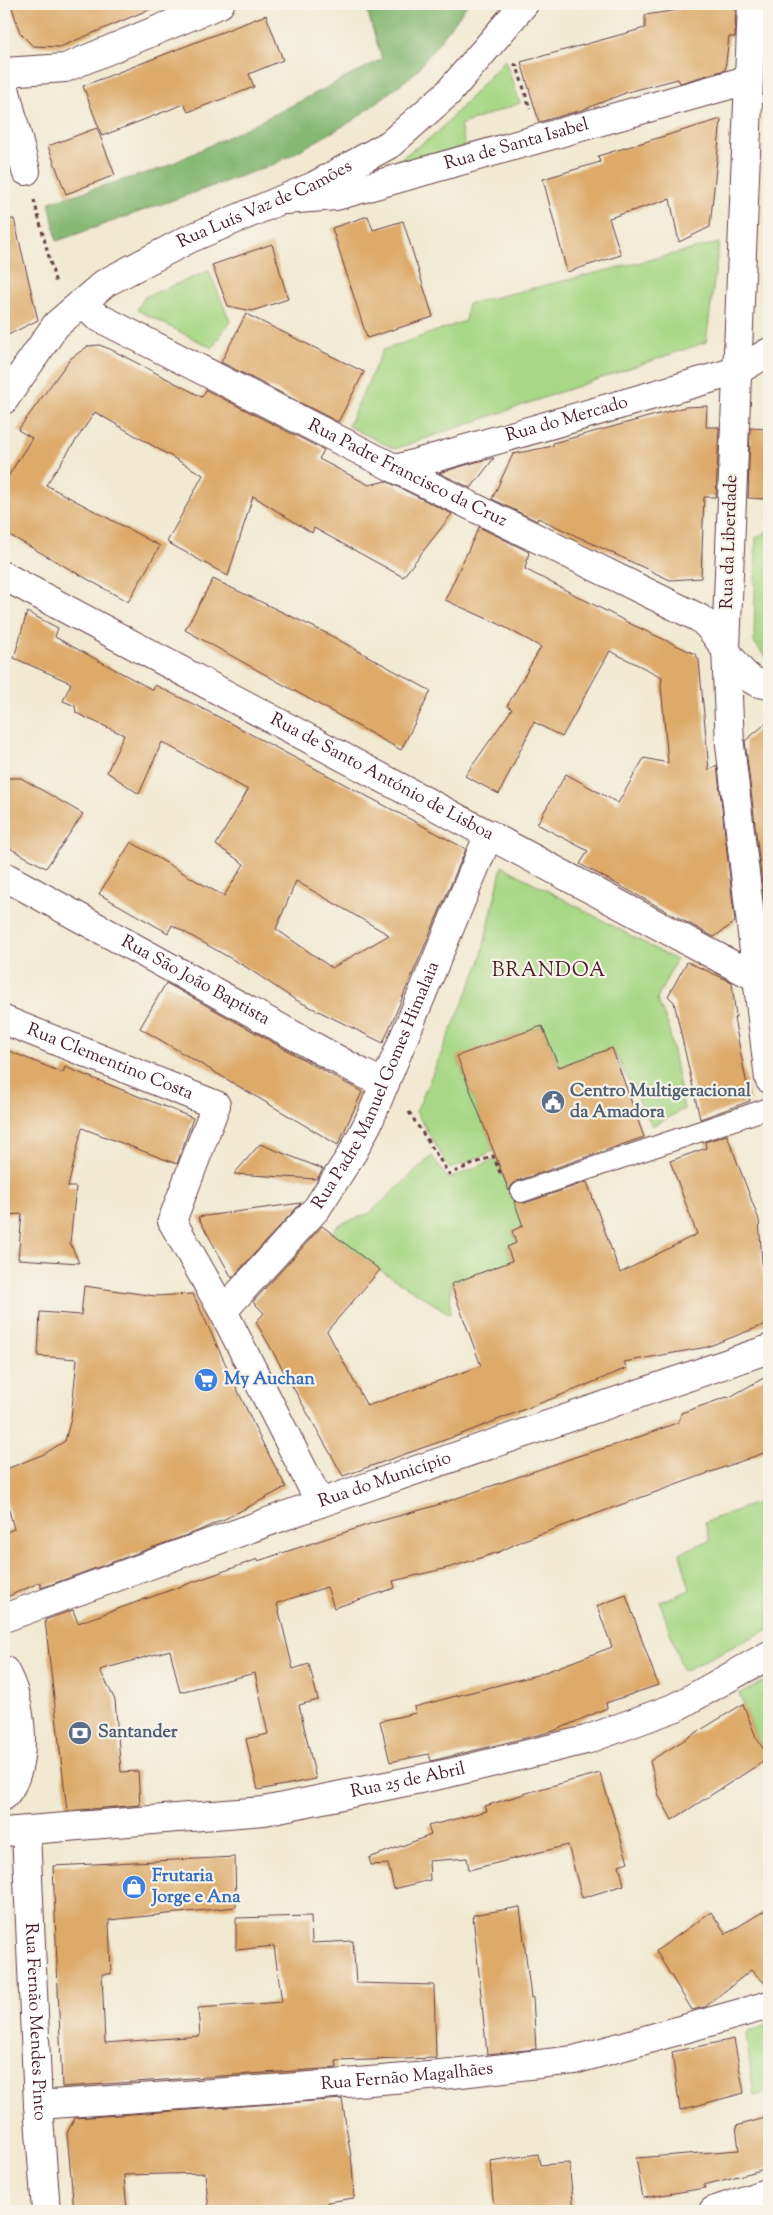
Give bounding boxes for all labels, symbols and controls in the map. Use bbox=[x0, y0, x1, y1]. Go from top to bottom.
street label: Rua de Santa Isabel bbox=[441, 112, 592, 178]
street label: Rua Luís Vaz de Camões bbox=[173, 154, 357, 256]
street label: Rua do Mercado bbox=[503, 390, 631, 450]
street label: Rua Padre Francisco da Cruz bbox=[303, 413, 511, 535]
street label: Rua da Liberdade bbox=[715, 474, 745, 610]
street label: Rua de Santo António de Lisboa bbox=[265, 707, 498, 848]
street label: Rua São João Baptista bbox=[116, 930, 274, 1033]
district label: BRANDOA bbox=[492, 957, 606, 986]
street label: Rua Padre Manuel Gomes Himalaia bbox=[306, 958, 447, 1215]
street label: Rua Clementino Costa bbox=[23, 1017, 197, 1107]
place label: Centro Multigeracional da Amadora bbox=[570, 1079, 752, 1126]
public building icon: Centro Multigeracional da Amadora bbox=[540, 1089, 566, 1115]
supermarket icon: My Auchan bbox=[193, 1367, 219, 1393]
place label: My Auchan bbox=[224, 1367, 315, 1393]
street label: Rua do Município bbox=[315, 1446, 455, 1516]
bank icon: Santander bbox=[67, 1720, 93, 1746]
place label: Santander bbox=[98, 1720, 178, 1746]
street label: Rua 25 de Abril bbox=[348, 1756, 468, 1806]
place label: Frutaria Jorge e Ana bbox=[150, 1864, 241, 1911]
shop icon: Frutaria Jorge e Ana bbox=[121, 1874, 147, 1900]
street label: Rua Fernão Mendes Pinto bbox=[17, 1922, 52, 2122]
street label: Rua Fernão Magalhães bbox=[320, 2056, 495, 2098]

